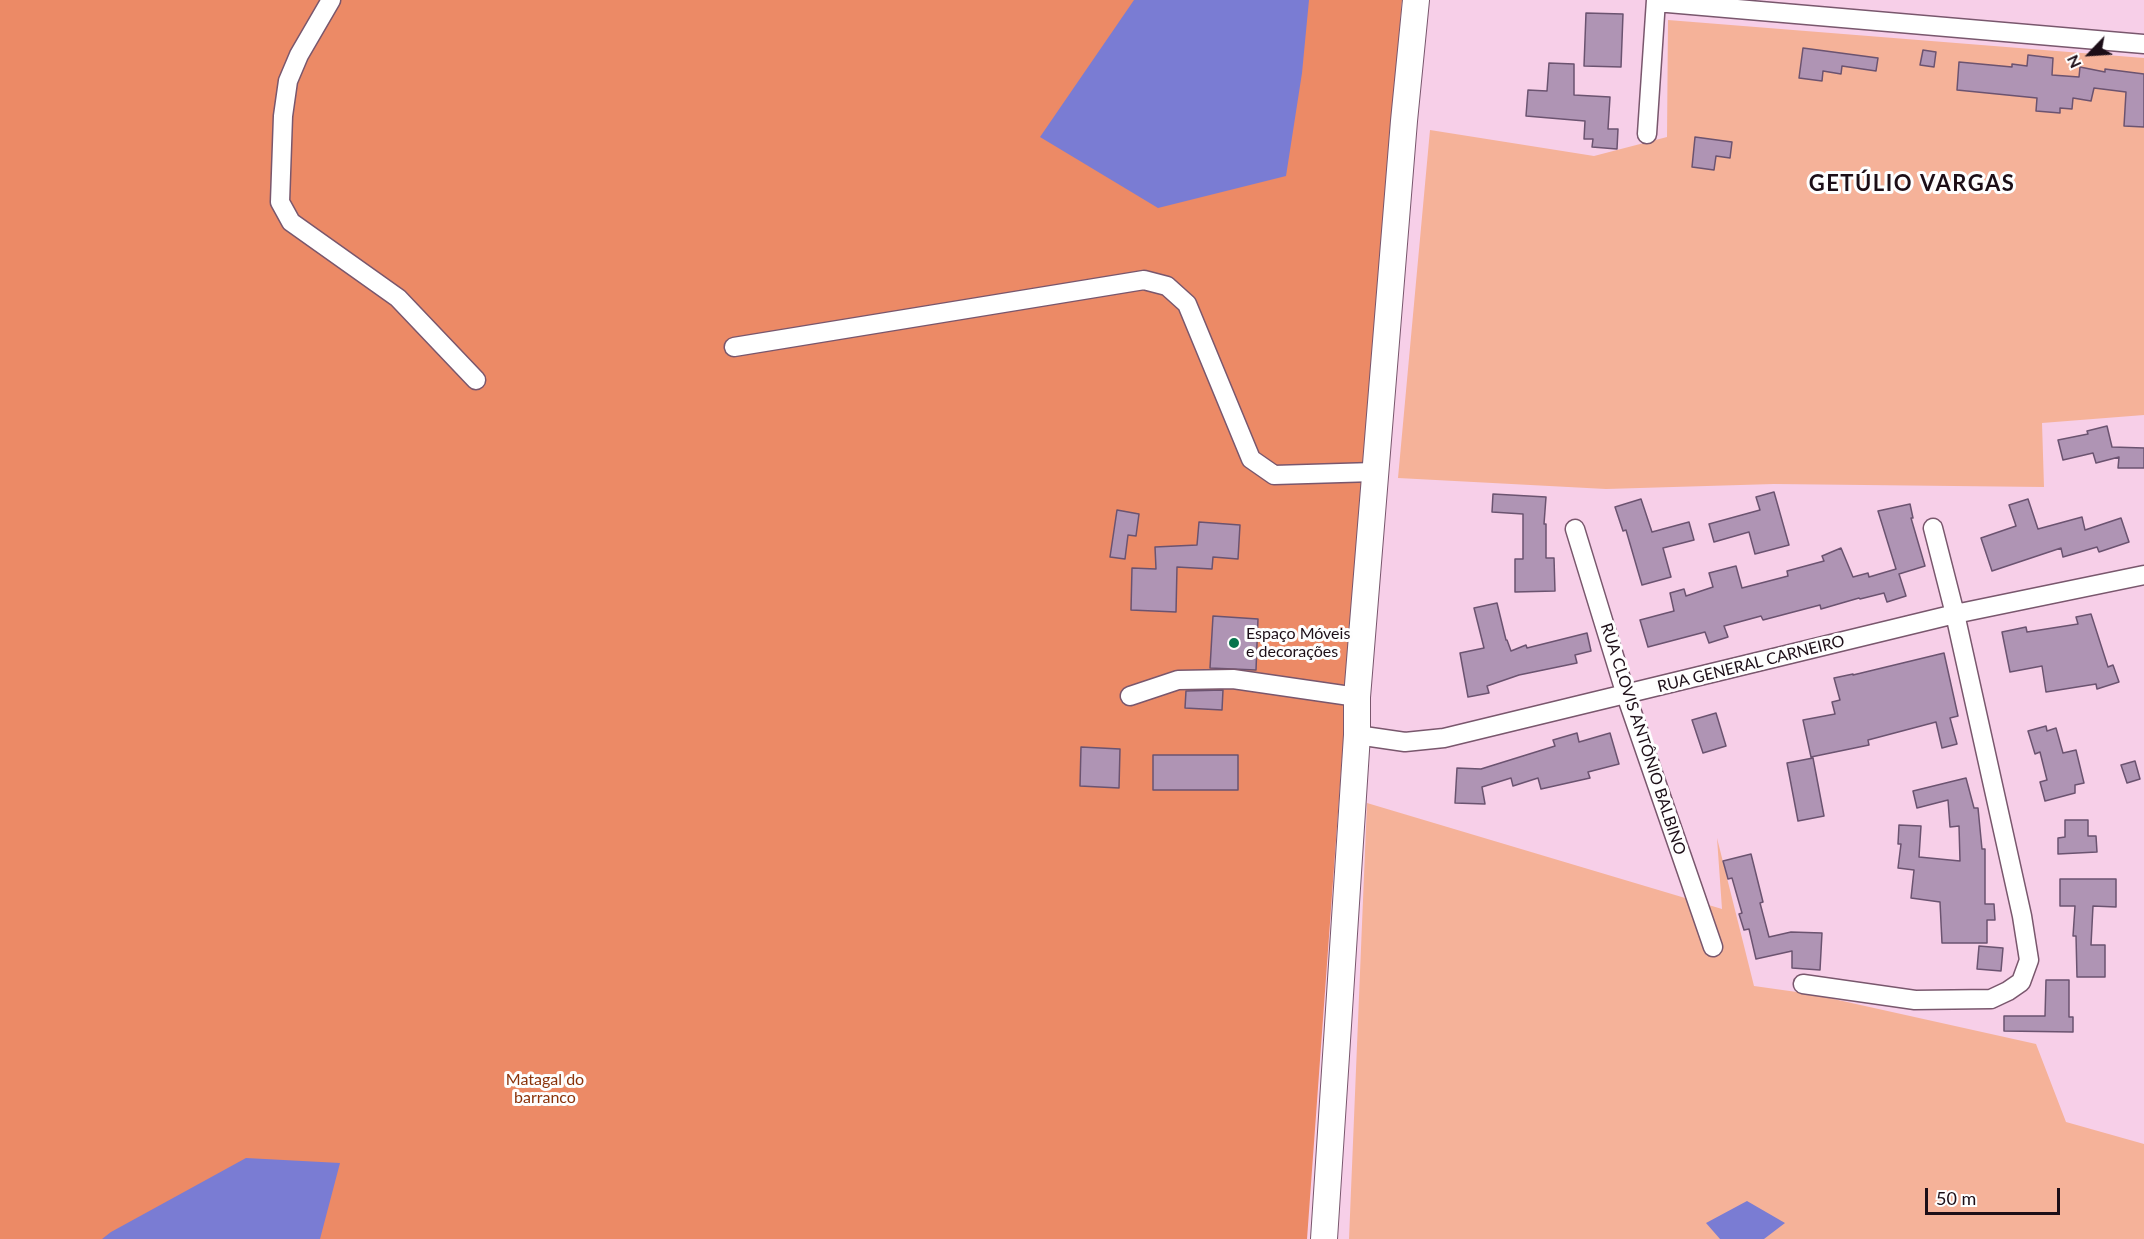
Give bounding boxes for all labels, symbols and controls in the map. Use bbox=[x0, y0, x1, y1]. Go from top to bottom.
north arrow bbox=[2060, 24, 2120, 84]
text: N bbox=[2062, 52, 2084, 71]
district label: GETÚLIO VARGAS bbox=[1809, 171, 2015, 197]
street label: RUA CLOVIS ANTÔNIO BALBINO bbox=[1596, 621, 1690, 857]
place label: Espaço Móveis e decorações bbox=[1246, 624, 1350, 662]
street label: RUA GENERAL CARNEIRO bbox=[1655, 631, 1847, 697]
marker: Espaço Móveis e decorações bbox=[1227, 636, 1241, 650]
park label: Matagal do barranco bbox=[506, 1070, 584, 1108]
scale bar bbox=[1928, 1176, 2063, 1214]
text: 50 m bbox=[1936, 1187, 1976, 1209]

